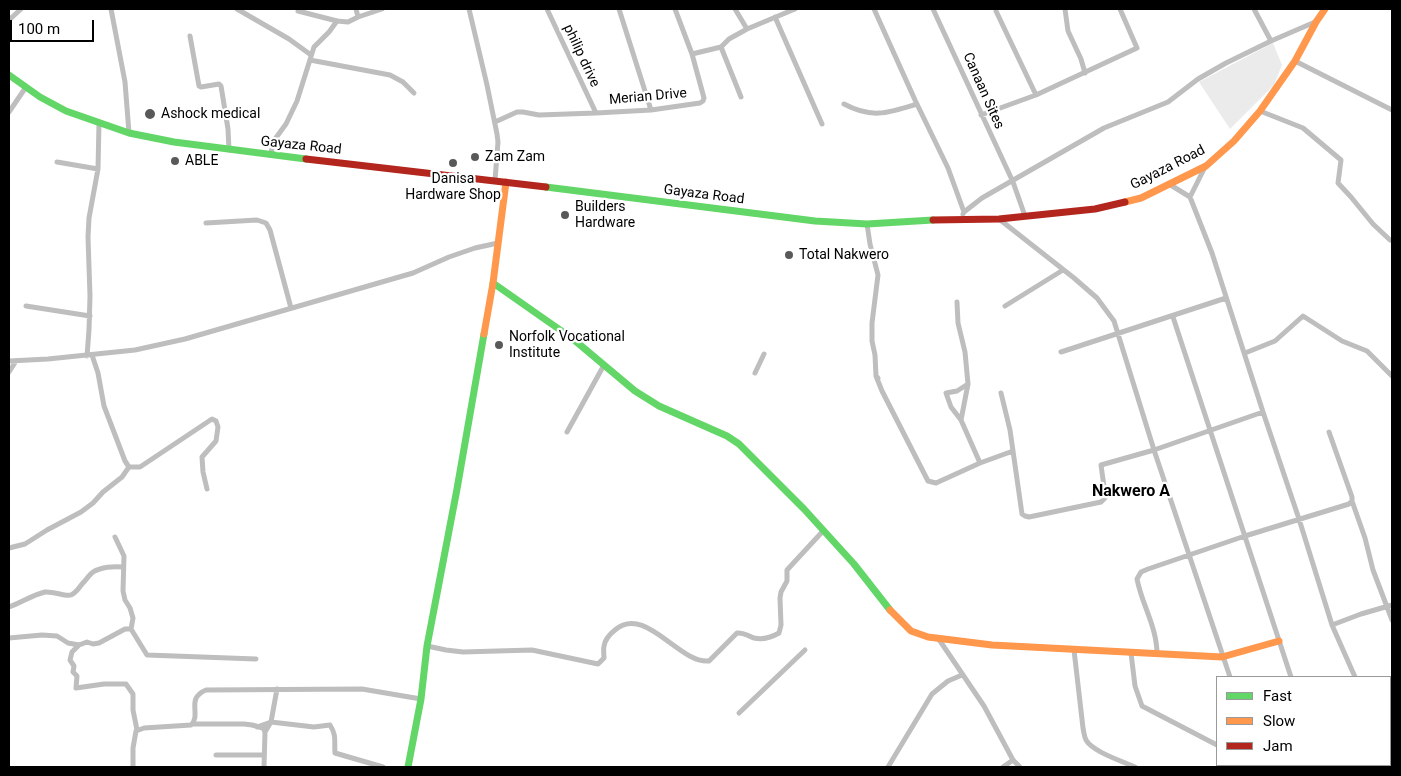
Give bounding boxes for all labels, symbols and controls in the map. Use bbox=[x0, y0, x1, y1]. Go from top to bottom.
scale bar bbox=[12, 10, 96, 42]
text: 100 m bbox=[18, 20, 60, 38]
street label: philip drive bbox=[559, 22, 603, 90]
street label: Canaan Sites bbox=[959, 50, 1007, 132]
street label: Merian Drive bbox=[608, 85, 688, 109]
place label: Ashock medical bbox=[161, 106, 260, 122]
marker: Ashock medical bbox=[143, 107, 157, 121]
street label: Gayaza Road bbox=[260, 133, 342, 159]
street label: Gayaza Road bbox=[1128, 142, 1208, 194]
place label: Zam Zam bbox=[485, 149, 545, 165]
marker: Zam Zam bbox=[469, 151, 481, 163]
place label: ABLE bbox=[185, 153, 218, 169]
marker: ABLE bbox=[169, 155, 181, 167]
marker: Danisa Hardware Shop bbox=[447, 157, 459, 169]
place label: Danisa Hardware Shop bbox=[405, 171, 501, 203]
street label: Gayaza Road bbox=[663, 182, 745, 208]
place label: Builders Hardware bbox=[575, 199, 635, 232]
marker: Builders Hardware bbox=[559, 209, 571, 221]
place label: Total Nakwero bbox=[799, 247, 889, 263]
marker: Total Nakwero bbox=[783, 249, 795, 261]
place label: Norfolk Vocational Institute bbox=[509, 329, 625, 362]
marker: Norfolk Vocational Institute bbox=[493, 339, 505, 351]
district label: Nakwero A bbox=[1092, 482, 1170, 502]
legend bbox=[1216, 676, 1391, 766]
text: Fast bbox=[1263, 687, 1292, 705]
text: Slow bbox=[1263, 712, 1295, 730]
text: Jam bbox=[1263, 737, 1293, 755]

